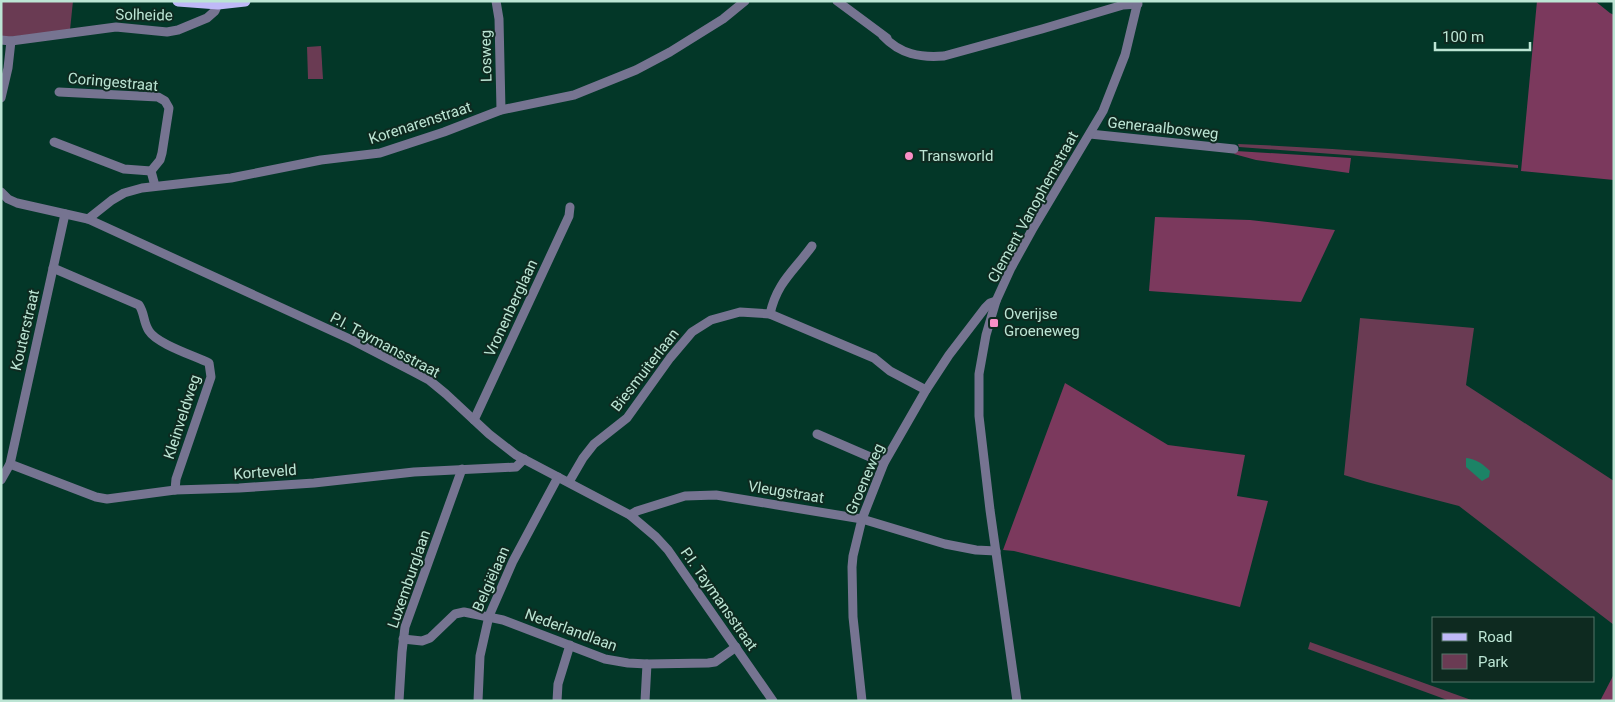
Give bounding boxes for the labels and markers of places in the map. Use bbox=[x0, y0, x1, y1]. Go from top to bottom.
place label: Transworld bbox=[919, 147, 993, 165]
marker: Transworld bbox=[903, 150, 915, 162]
place label: Overijse Groeneweg bbox=[1004, 305, 1080, 340]
marker: Overijse Groeneweg bbox=[988, 317, 1000, 329]

